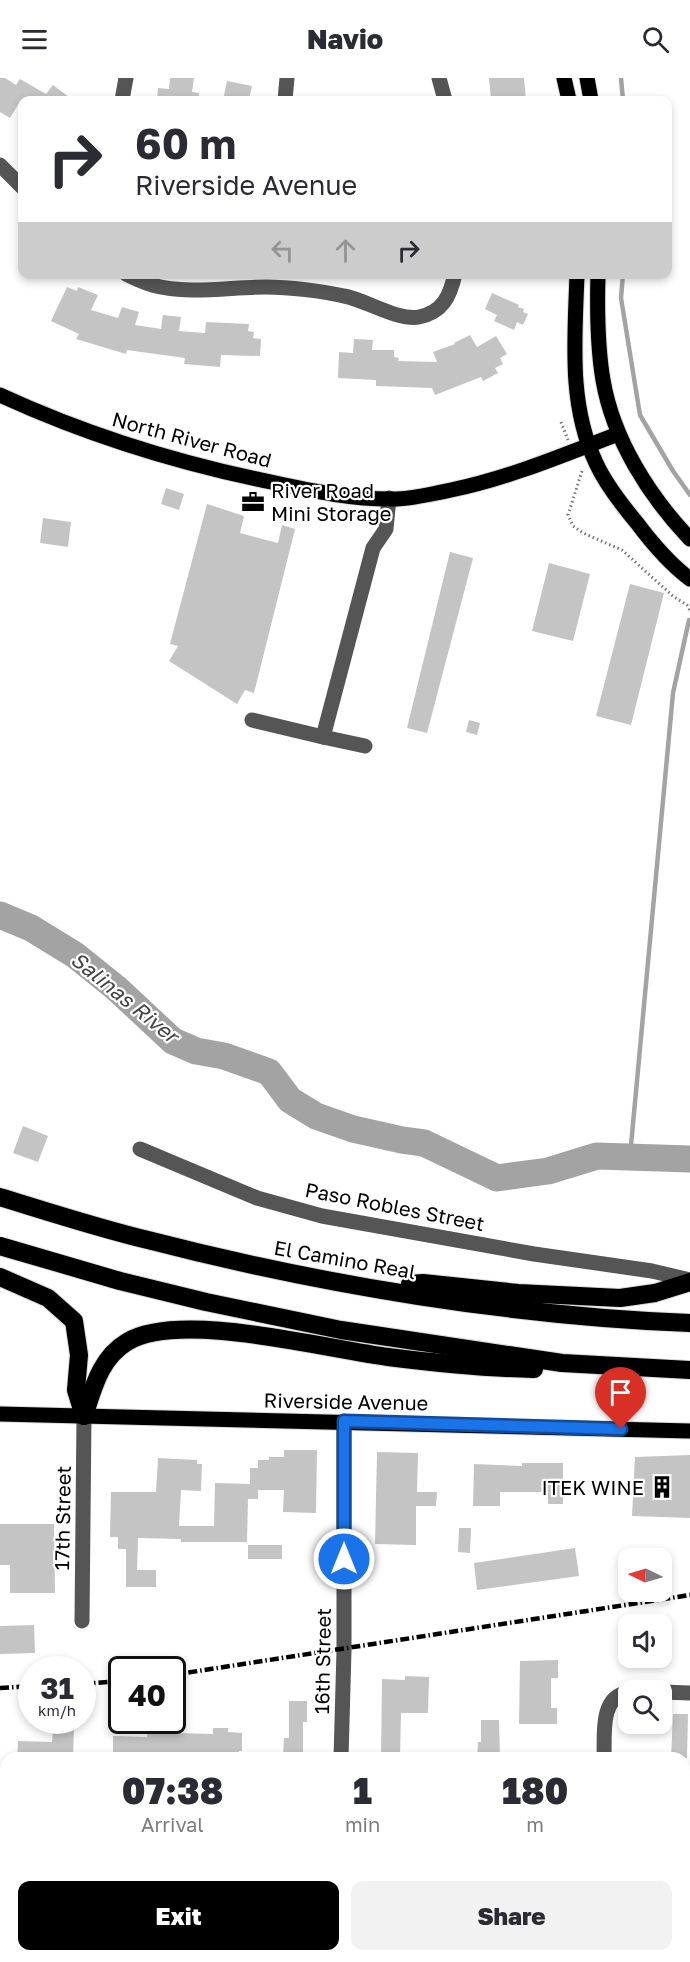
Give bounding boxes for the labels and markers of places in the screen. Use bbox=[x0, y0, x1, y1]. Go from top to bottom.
place label: River Road Mini Storage bbox=[271, 478, 391, 525]
office icon: River Road Mini Storage bbox=[240, 489, 266, 515]
pin bbox=[595, 1367, 646, 1429]
building icon: ITEK WINE bbox=[649, 1474, 675, 1500]
place label: ITEK WINE bbox=[541, 1475, 644, 1499]

